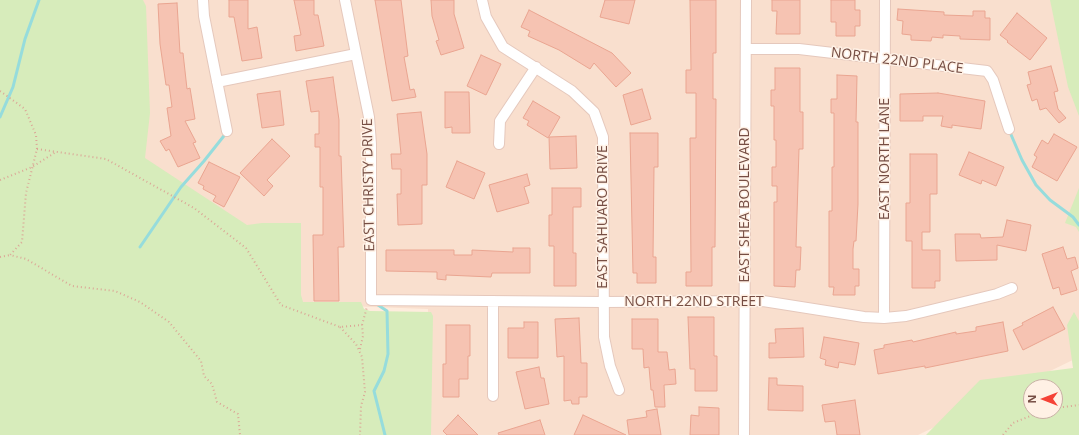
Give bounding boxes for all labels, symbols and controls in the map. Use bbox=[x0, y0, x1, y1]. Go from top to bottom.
street label: NORTH 22ND PLACE bbox=[830, 45, 964, 77]
street label: EAST NORTH LANE bbox=[877, 98, 893, 220]
street label: EAST CHRISTY DRIVE bbox=[359, 118, 379, 252]
street label: EAST SHEA BOULEVARD bbox=[737, 127, 753, 283]
street label: EAST SAHUARO DRIVE bbox=[595, 145, 611, 289]
street label: NORTH 22ND STREET bbox=[624, 294, 764, 310]
north arrow bbox=[1023, 379, 1063, 419]
text: N bbox=[1024, 395, 1039, 403]

